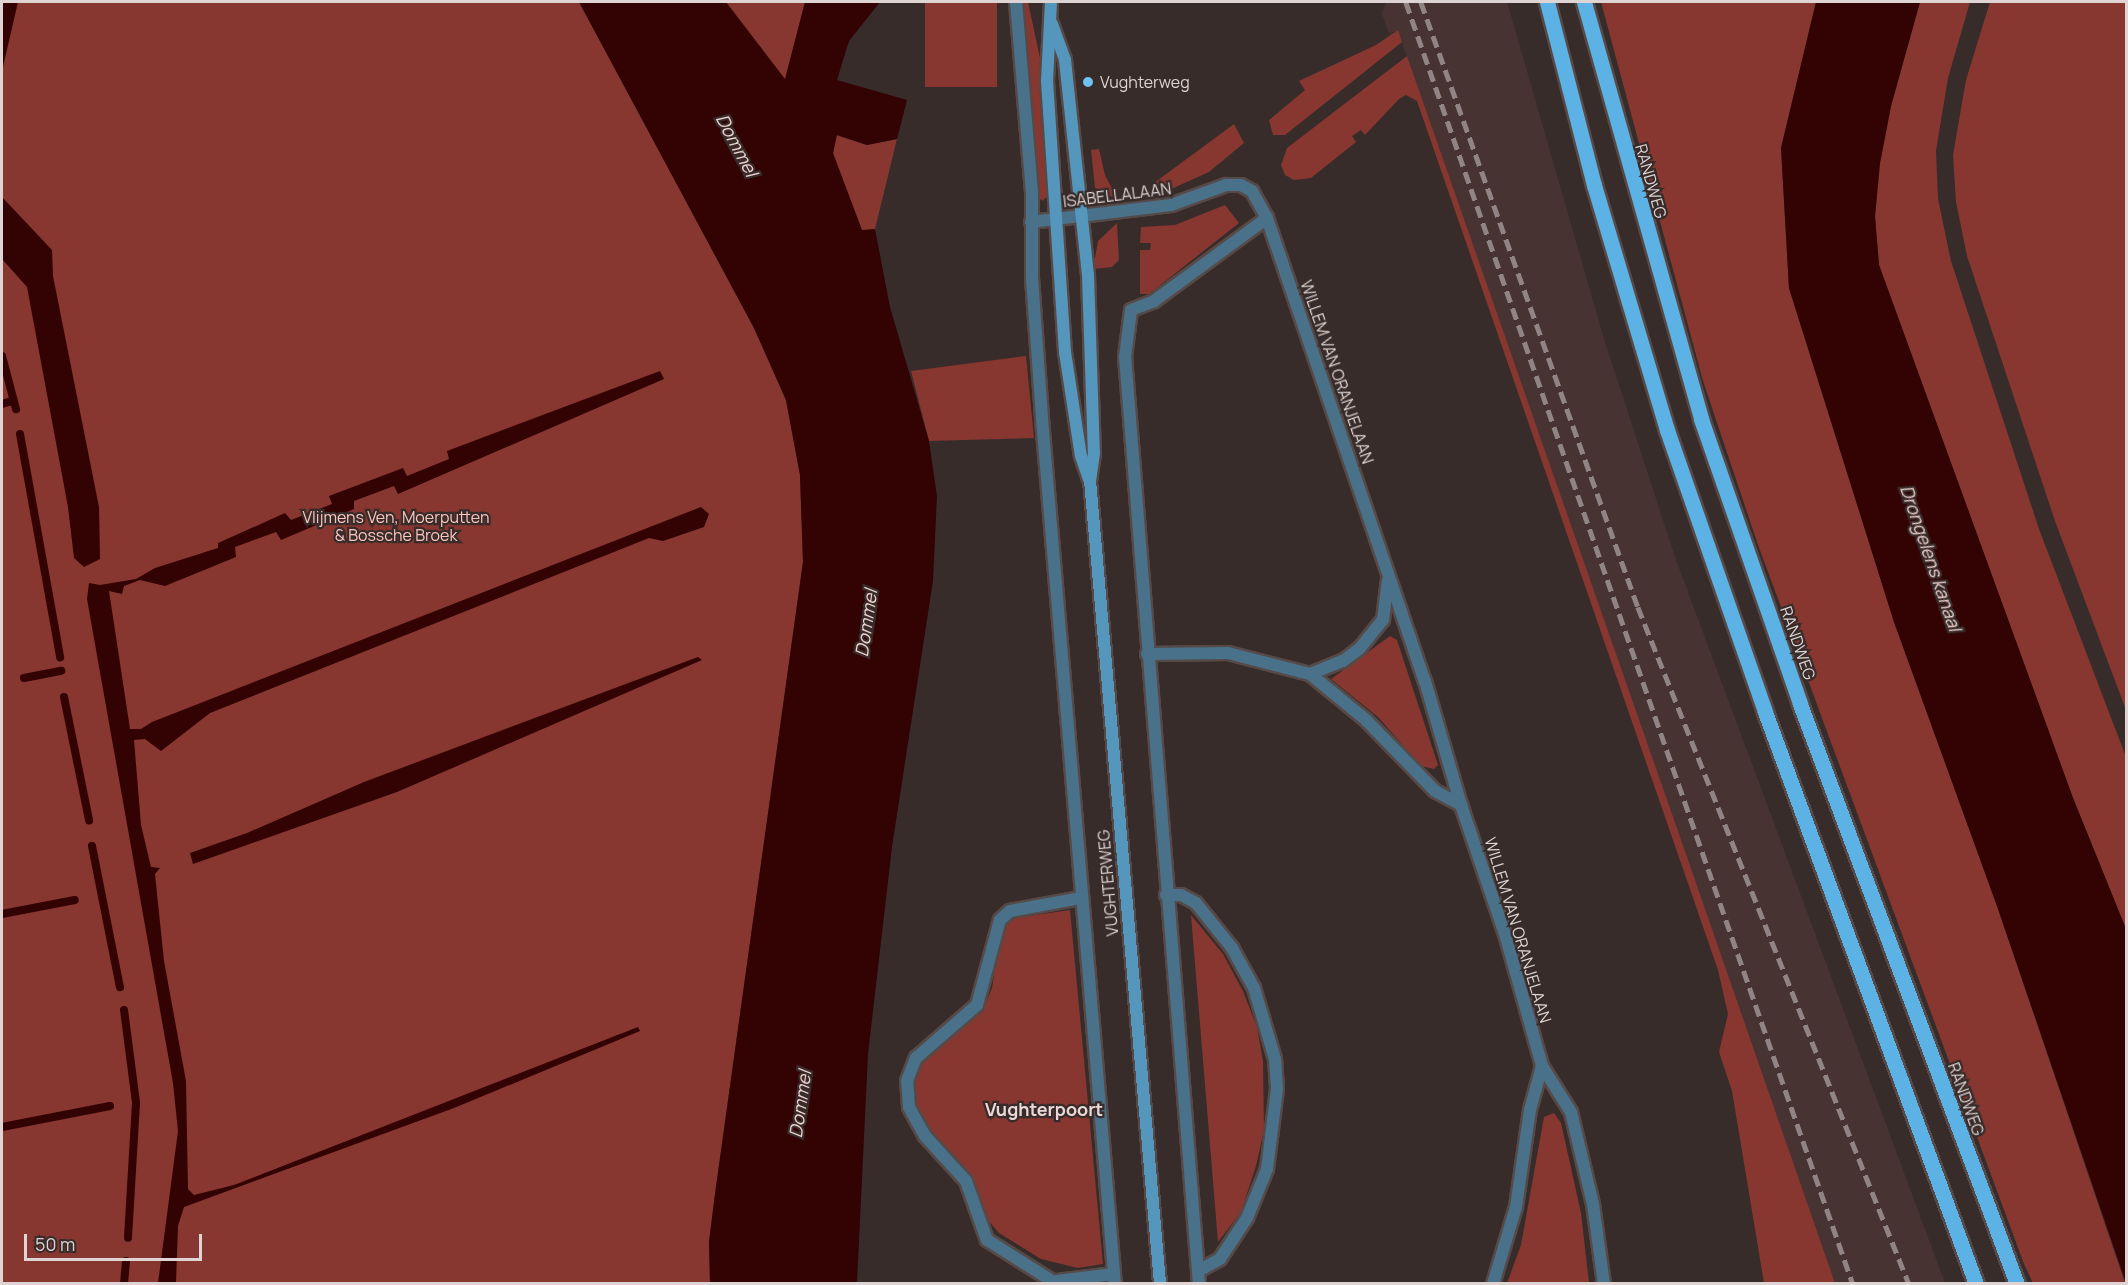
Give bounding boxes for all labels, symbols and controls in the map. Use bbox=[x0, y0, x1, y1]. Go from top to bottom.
place label: Vughterweg bbox=[1100, 72, 1190, 92]
marker: Vughterweg bbox=[1081, 75, 1095, 89]
water label: Dommel bbox=[712, 110, 762, 180]
street label: RANDWEG bbox=[1631, 142, 1671, 220]
street label: ISABELLALAAN bbox=[1062, 179, 1172, 211]
street label: WILLEM VAN ORANJELAAN bbox=[1297, 278, 1377, 466]
water label: Drongelens kanaal bbox=[1896, 482, 1966, 634]
park label: Vlijmens Ven, Moerputten & Bossche Broek bbox=[303, 507, 489, 545]
water label: Dommel bbox=[851, 588, 881, 658]
street label: RANDWEG bbox=[1776, 604, 1820, 682]
street label: VUGHTERWEG bbox=[1094, 829, 1122, 937]
street label: WILLEM VAN ORANJELAAN bbox=[1481, 835, 1555, 1025]
street label: RANDWEG bbox=[1944, 1060, 1988, 1138]
water label: Dommel bbox=[785, 1069, 815, 1139]
district label: Vughterpoort bbox=[985, 1098, 1103, 1120]
scale bar bbox=[27, 1222, 206, 1260]
text: 50 m bbox=[35, 1232, 75, 1256]

